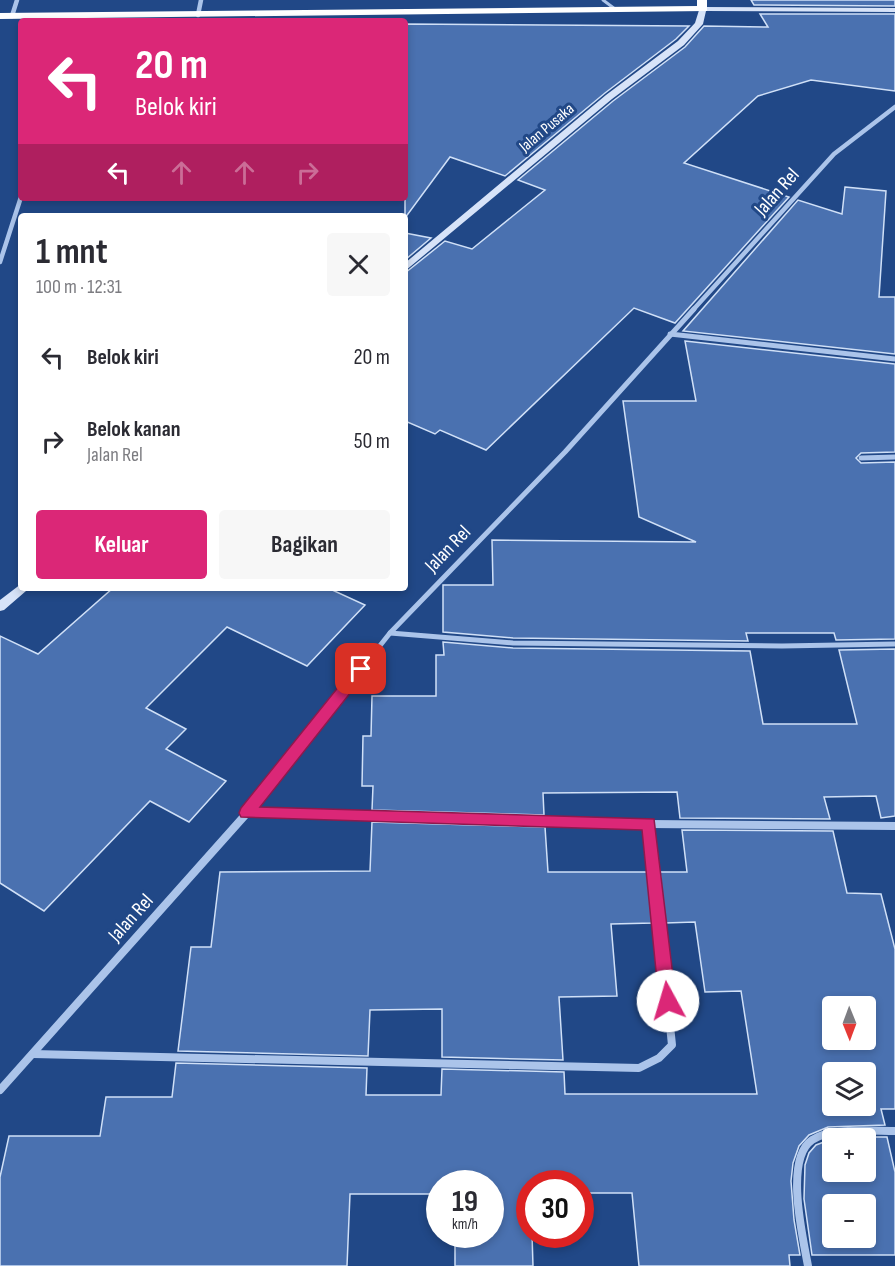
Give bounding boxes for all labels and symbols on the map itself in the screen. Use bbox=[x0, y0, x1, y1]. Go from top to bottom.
street label: Jalan Pusaka bbox=[515, 100, 578, 157]
street label: Jalan Rel bbox=[749, 163, 805, 221]
street label: Jalan Rel bbox=[419, 521, 476, 578]
pin bbox=[335, 643, 386, 694]
street label: Jalan Rel bbox=[103, 889, 159, 947]
position arrow bbox=[636, 969, 700, 1033]
north arrow bbox=[822, 996, 876, 1050]
speed limit sign: 30 bbox=[516, 1170, 594, 1248]

